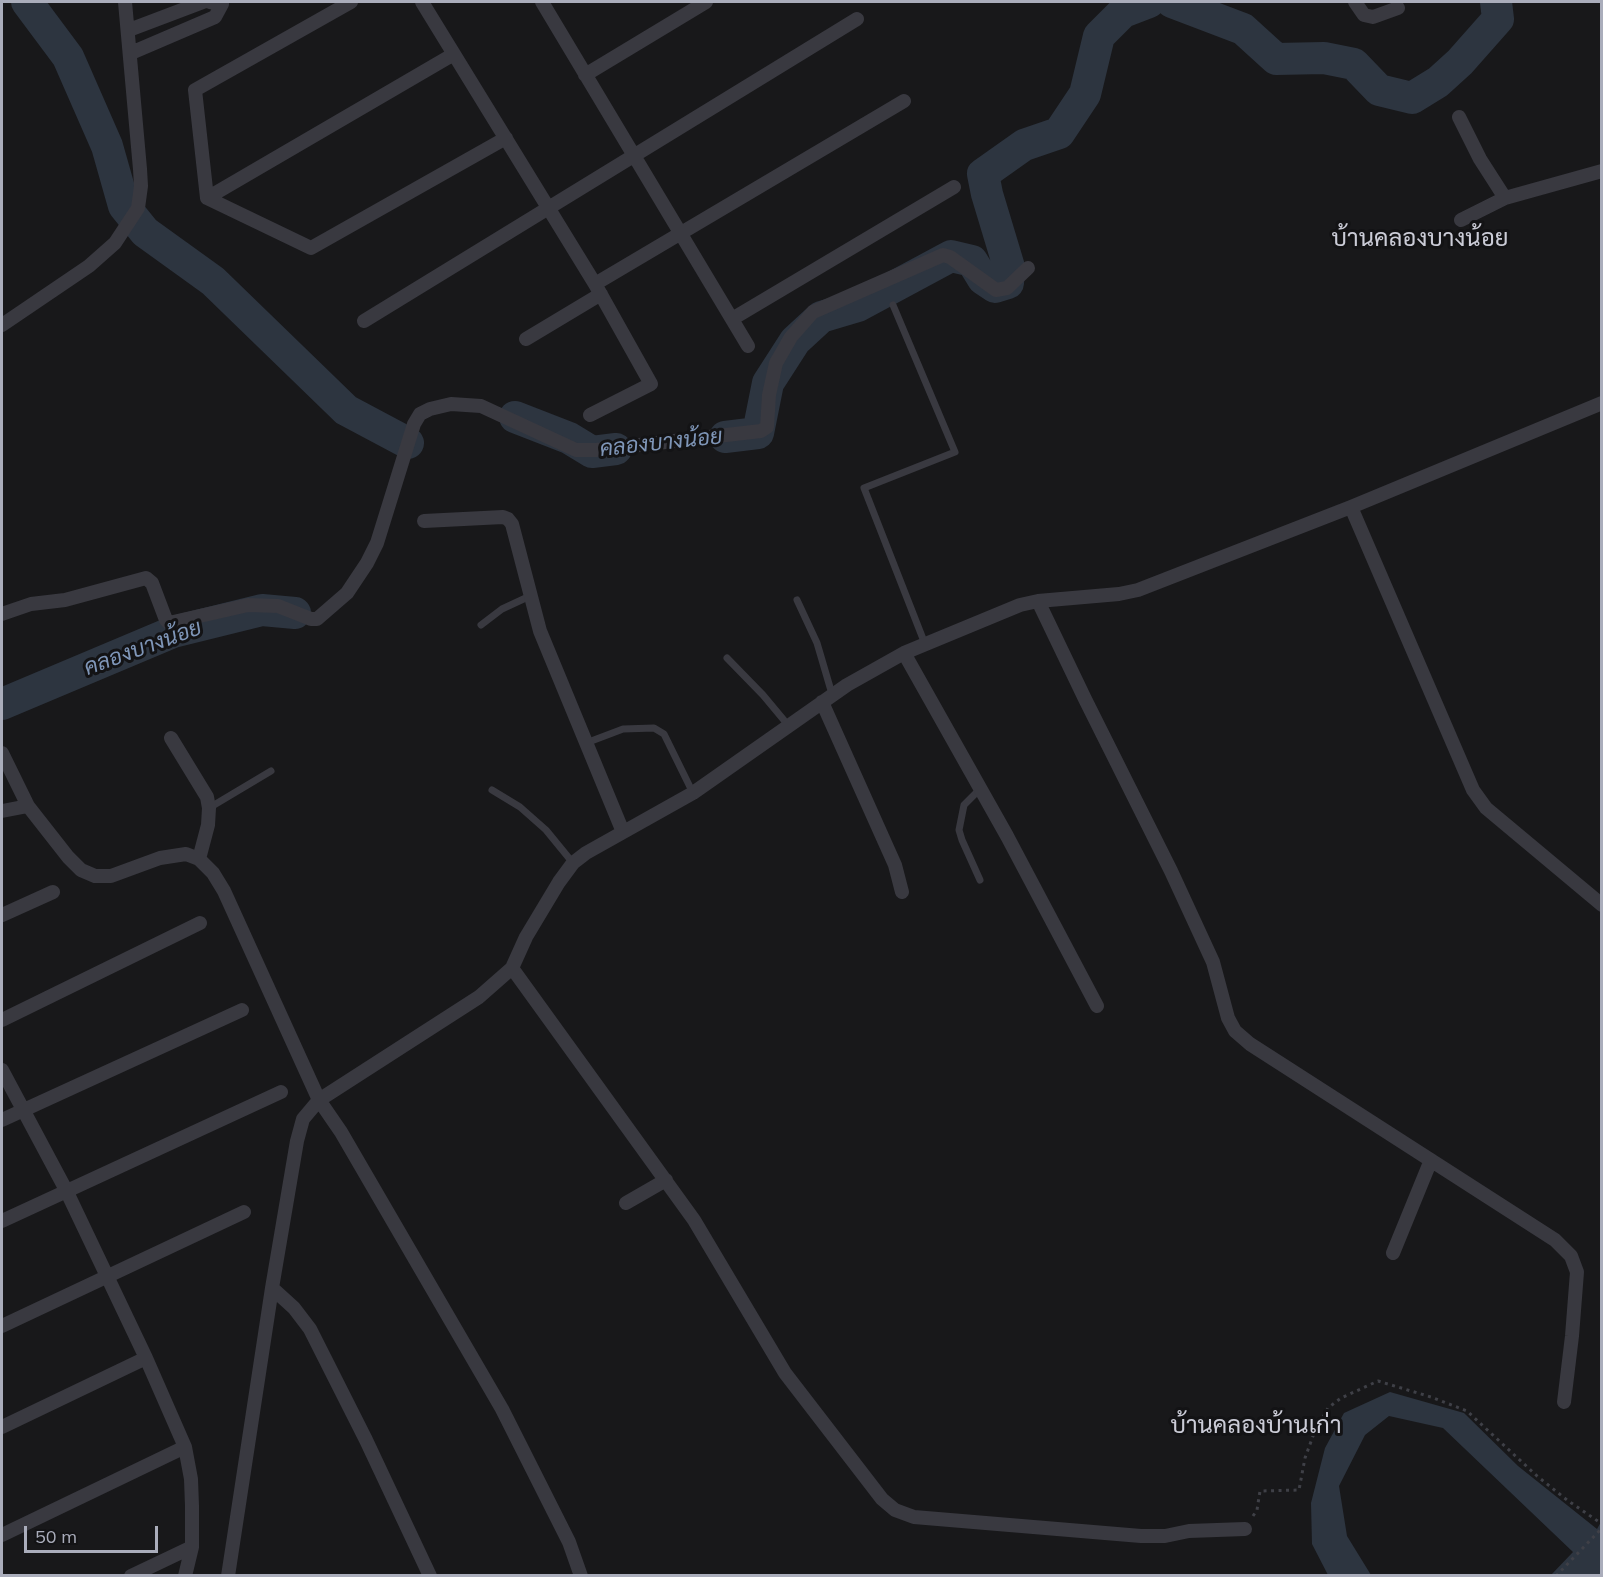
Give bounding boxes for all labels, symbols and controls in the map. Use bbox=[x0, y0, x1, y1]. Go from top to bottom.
district label: บ้านคลองบางน้อย bbox=[1332, 225, 1508, 253]
water label: คลองบางน้อย bbox=[598, 423, 724, 463]
water label: คลองบางน้อย bbox=[81, 615, 205, 681]
district label: บ้านคลองบ้านเก่า bbox=[1170, 1412, 1342, 1440]
scale bar bbox=[27, 1514, 160, 1552]
text: 50 m bbox=[35, 1525, 77, 1548]

